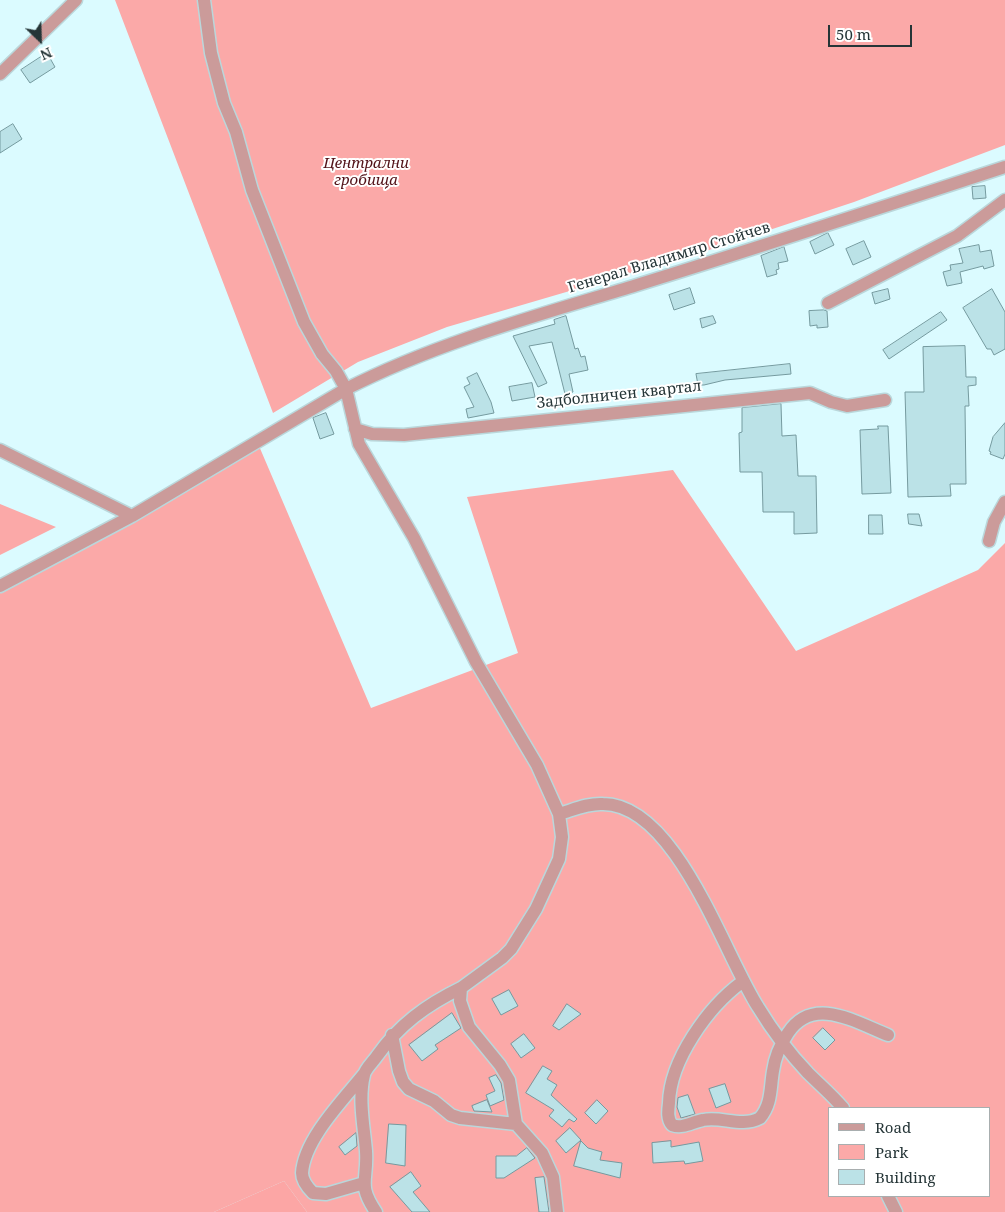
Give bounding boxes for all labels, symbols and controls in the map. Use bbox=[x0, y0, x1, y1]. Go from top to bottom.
north arrow bbox=[15, 15, 65, 65]
scale bar bbox=[830, 15, 914, 47]
text: 50 m bbox=[836, 24, 871, 44]
text: N bbox=[37, 43, 55, 65]
park label: Централни гробища bbox=[323, 155, 409, 190]
street label: Генерал Владимир Стойчев bbox=[566, 219, 772, 297]
street label: Задболничен квартал bbox=[536, 377, 702, 413]
legend bbox=[828, 1107, 990, 1197]
text: Road bbox=[875, 1117, 911, 1137]
text: Park bbox=[875, 1142, 908, 1162]
text: Building bbox=[875, 1167, 936, 1187]

